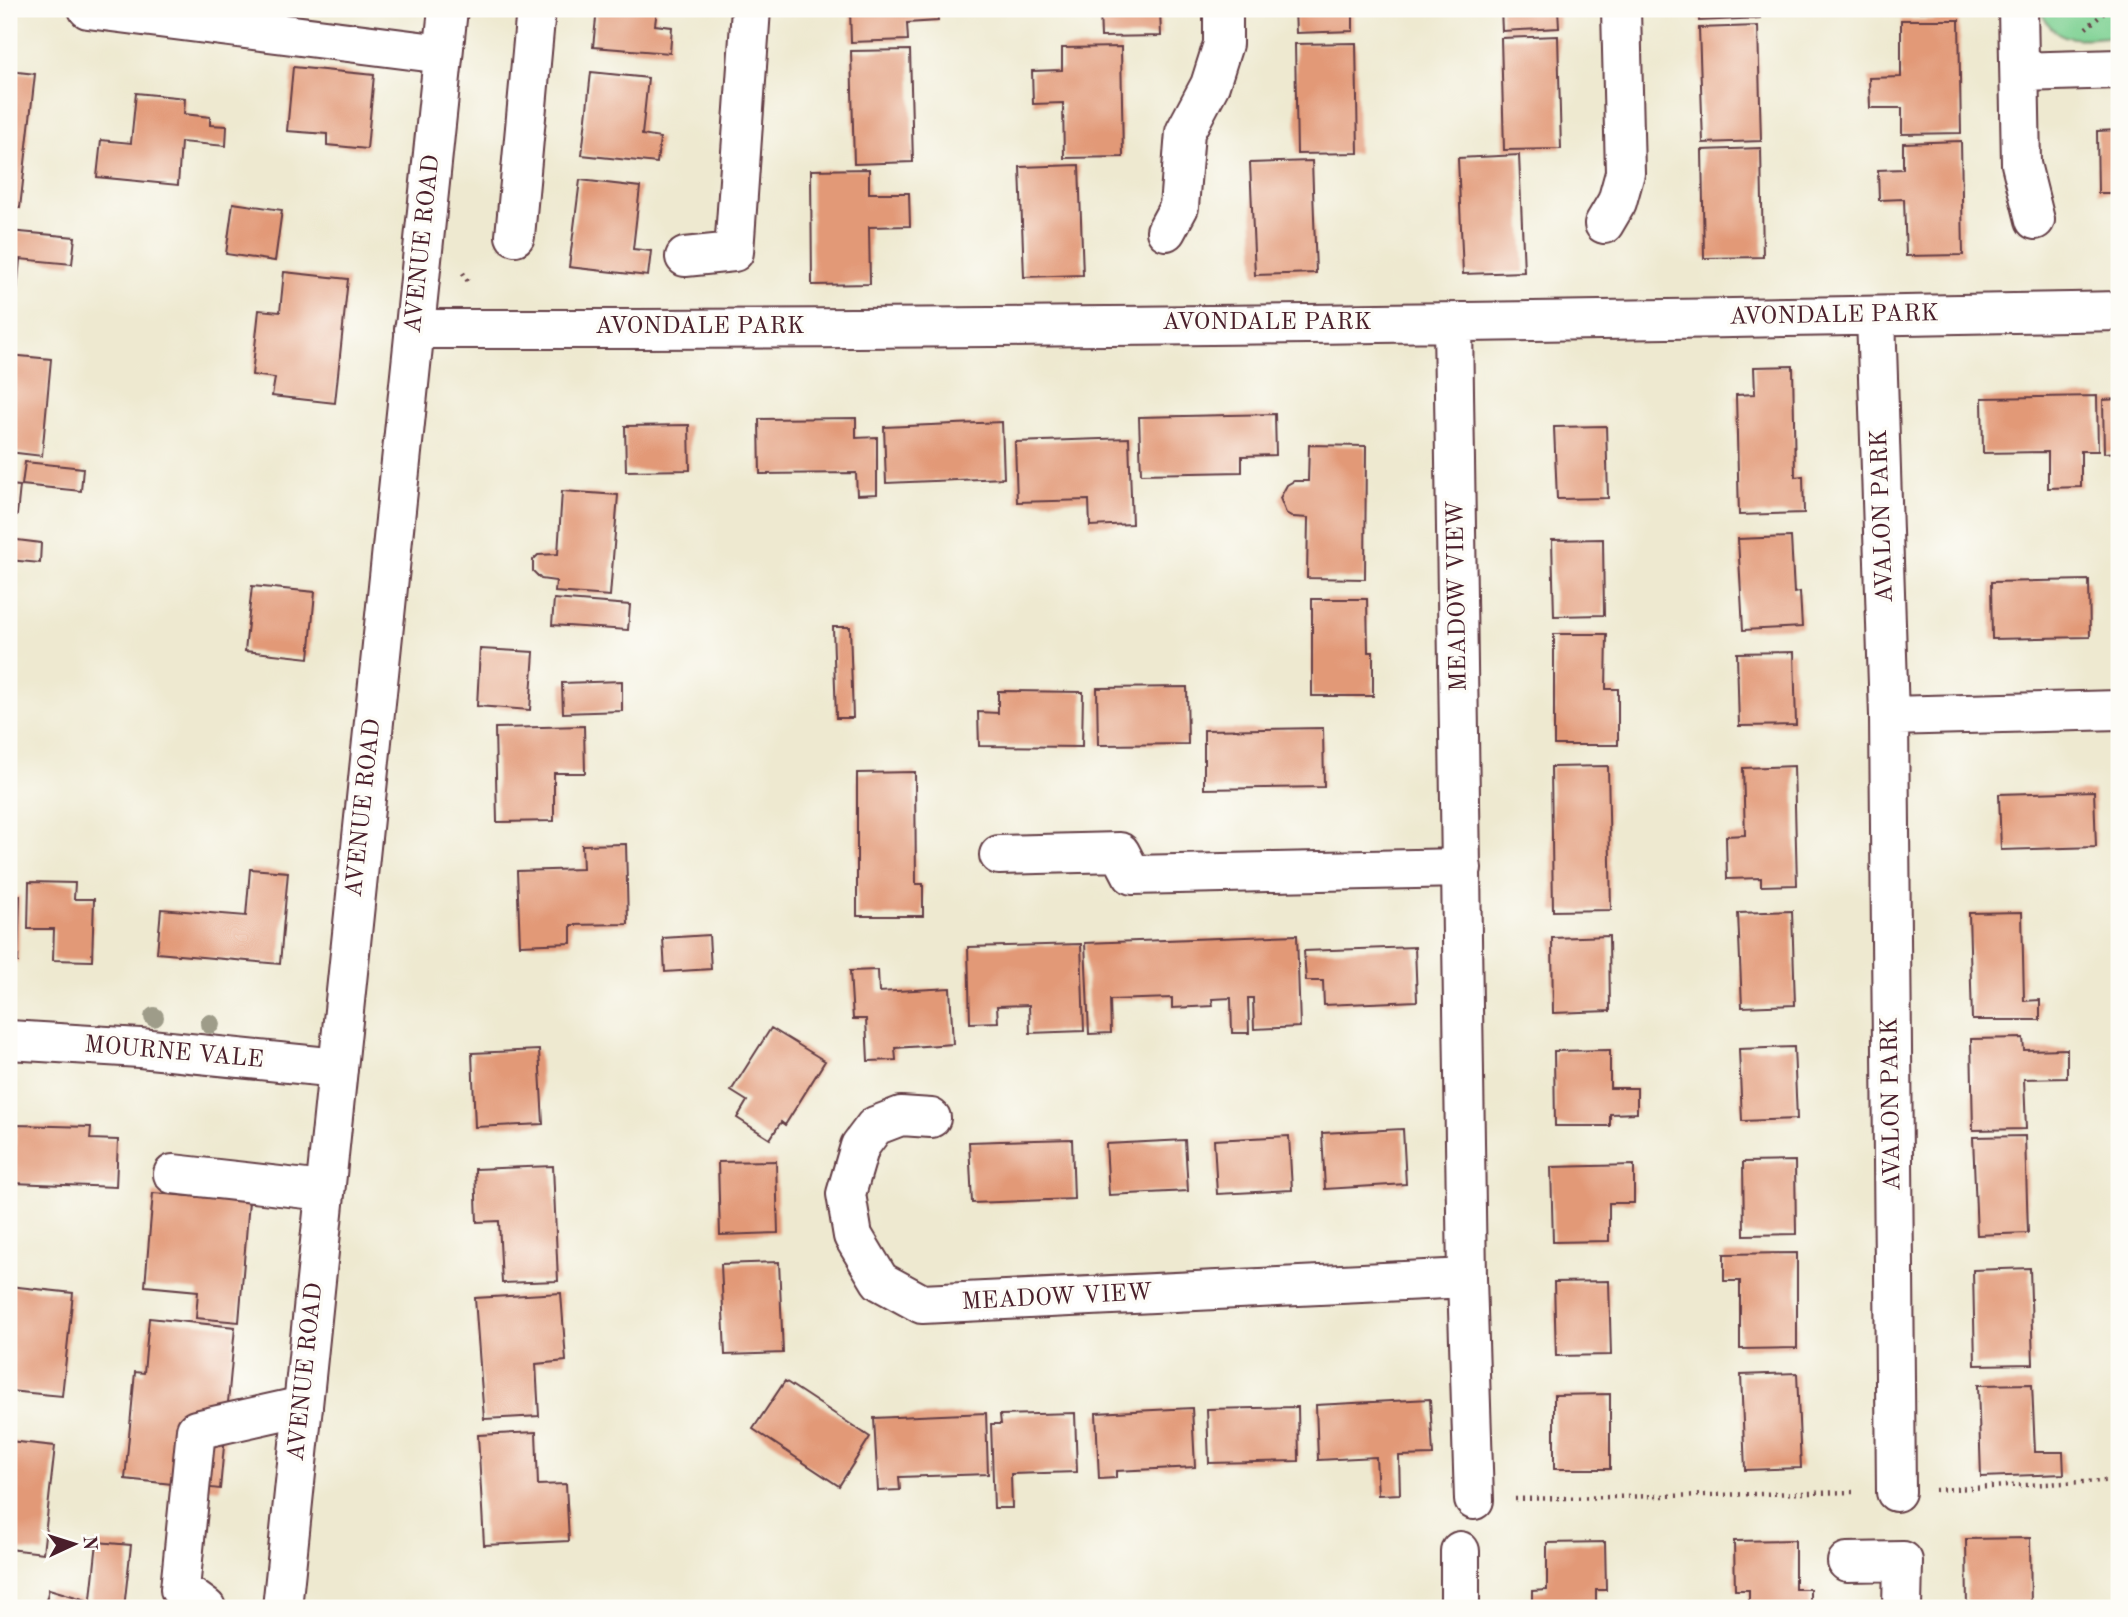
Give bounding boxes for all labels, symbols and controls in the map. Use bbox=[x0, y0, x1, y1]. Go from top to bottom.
street label: AVENUE ROAD bbox=[402, 153, 444, 335]
street label: AVONDALE PARK bbox=[1729, 302, 1939, 330]
street label: AVONDALE PARK bbox=[1162, 311, 1372, 335]
street label: AVONDALE PARK bbox=[595, 315, 805, 339]
street label: AVALON PARK bbox=[1868, 429, 1898, 603]
street label: MEADOW VIEW bbox=[1444, 500, 1472, 692]
street label: AVENUE ROAD bbox=[343, 717, 385, 899]
street label: AVALON PARK bbox=[1878, 1017, 1906, 1191]
street label: MOURNE VALE bbox=[83, 1033, 265, 1073]
street label: AVENUE ROAD bbox=[285, 1281, 327, 1463]
street label: MEADOW VIEW bbox=[961, 1281, 1153, 1315]
north arrow bbox=[38, 1508, 108, 1578]
text: N bbox=[78, 1535, 98, 1551]

